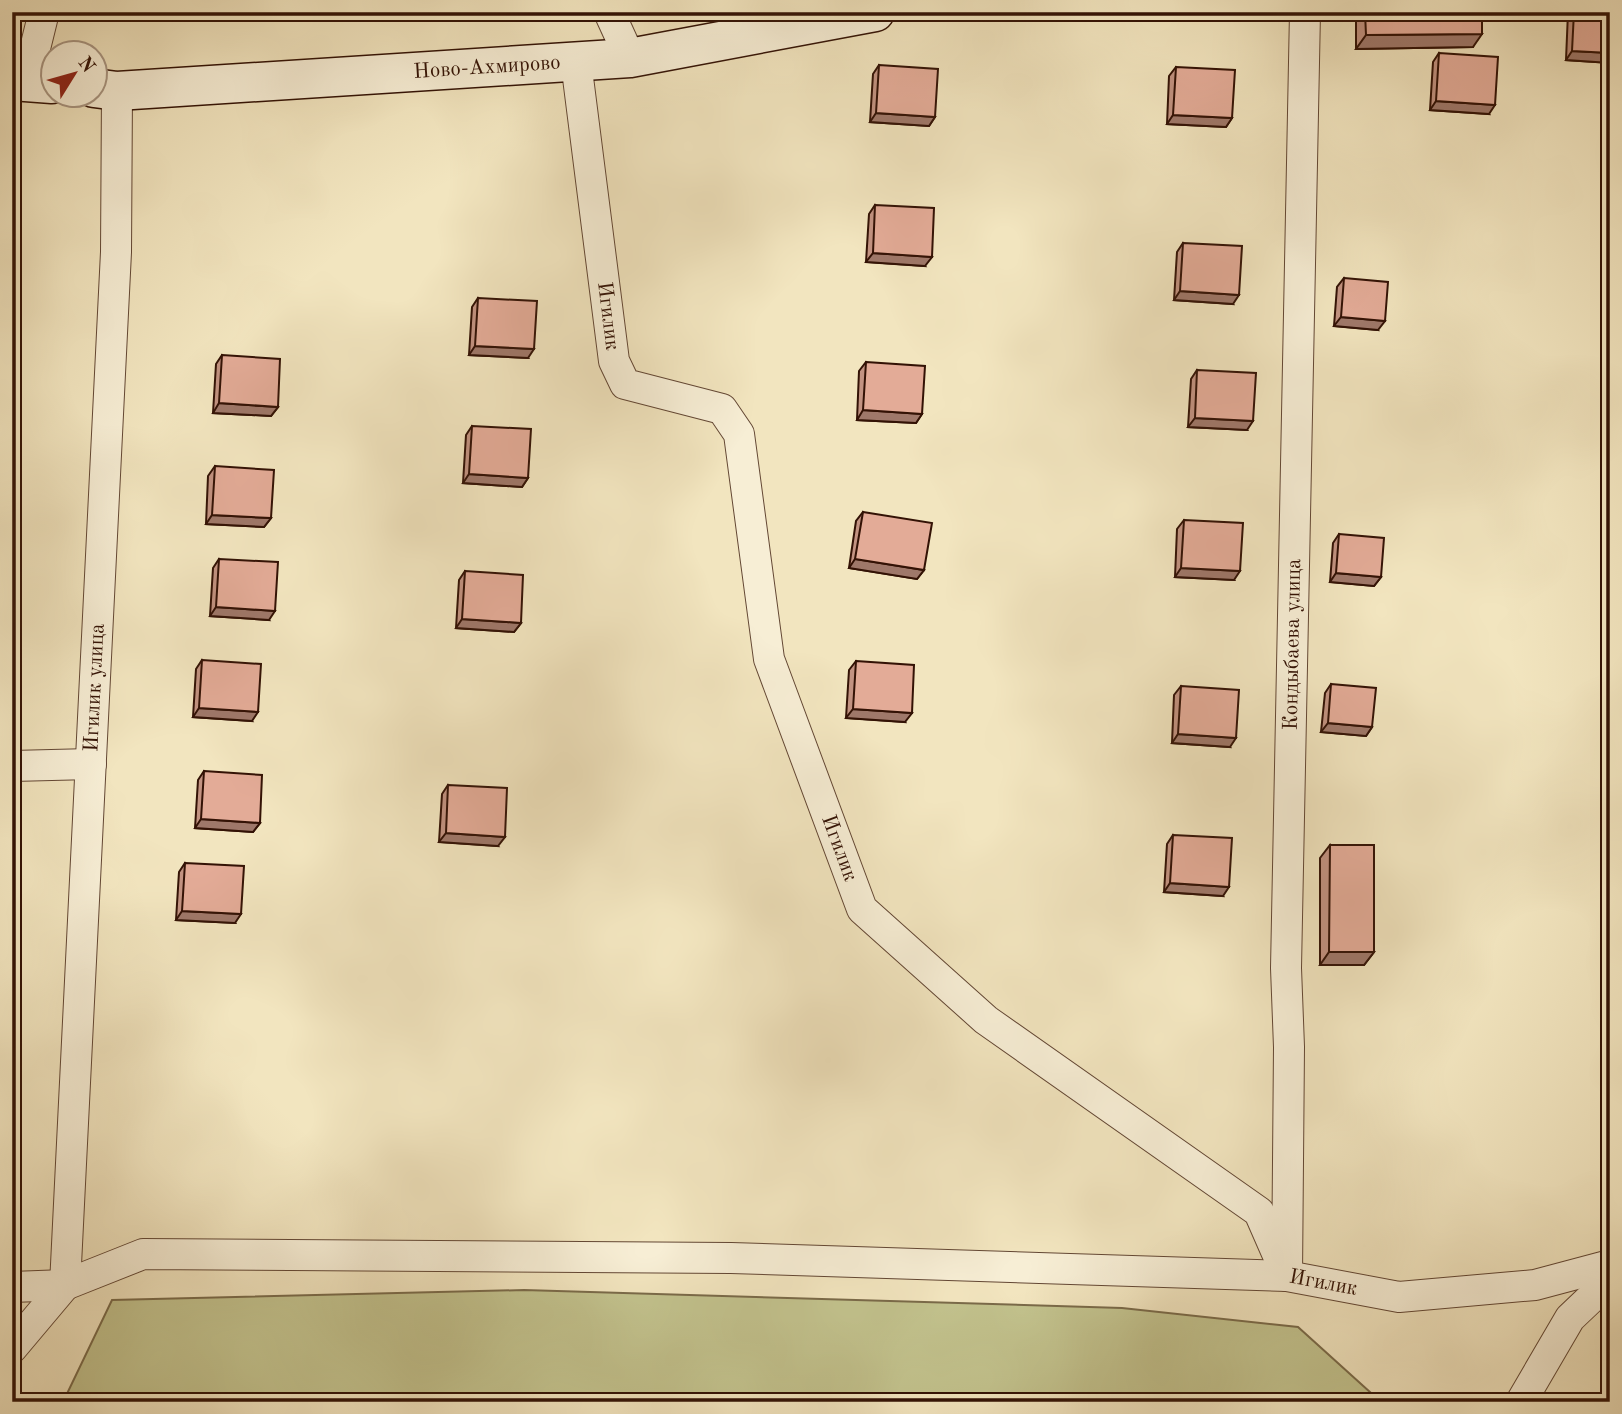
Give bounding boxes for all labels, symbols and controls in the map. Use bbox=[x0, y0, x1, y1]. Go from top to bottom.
north arrow bbox=[38, 38, 108, 108]
street label: Ново-Ахмирово bbox=[413, 52, 561, 82]
text: N bbox=[74, 54, 98, 77]
street label: Игилик bbox=[594, 280, 623, 352]
street label: Кондыбаева улица bbox=[1280, 558, 1305, 731]
street label: Игилик улица bbox=[81, 623, 108, 753]
street label: Игилик bbox=[817, 812, 861, 885]
street label: Игилик bbox=[1287, 1266, 1360, 1300]

